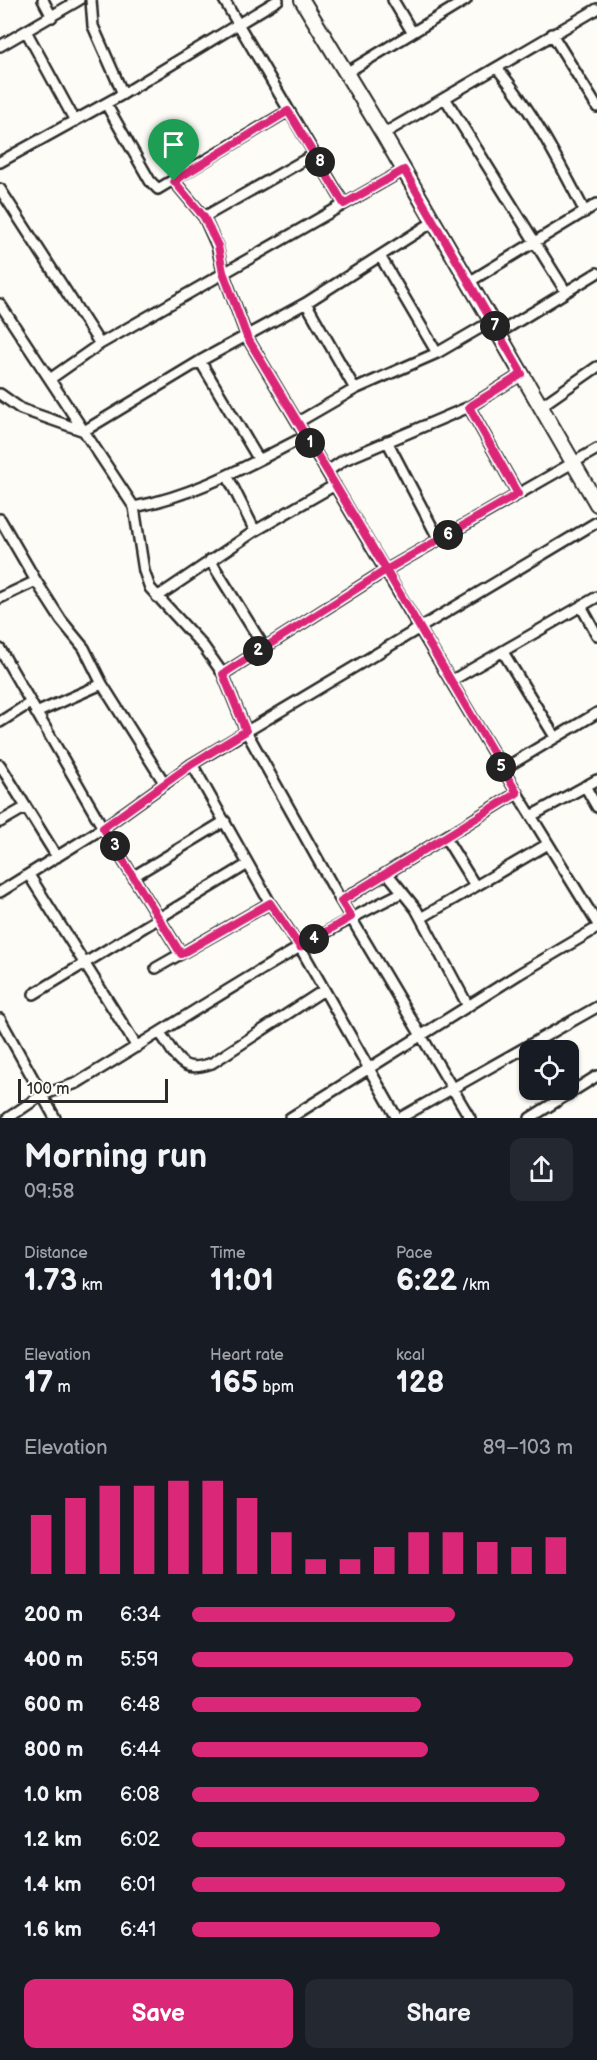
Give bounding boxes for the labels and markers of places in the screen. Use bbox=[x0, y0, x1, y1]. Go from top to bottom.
pin bbox=[148, 119, 199, 181]
pin: 8 bbox=[305, 147, 335, 177]
pin: 7 bbox=[480, 311, 510, 341]
pin: 1 bbox=[295, 428, 325, 458]
pin: 6 bbox=[433, 520, 463, 550]
pin: 2 bbox=[243, 636, 273, 666]
pin: 5 bbox=[486, 752, 516, 782]
pin: 3 bbox=[100, 831, 130, 861]
pin: 4 bbox=[299, 924, 329, 954]

